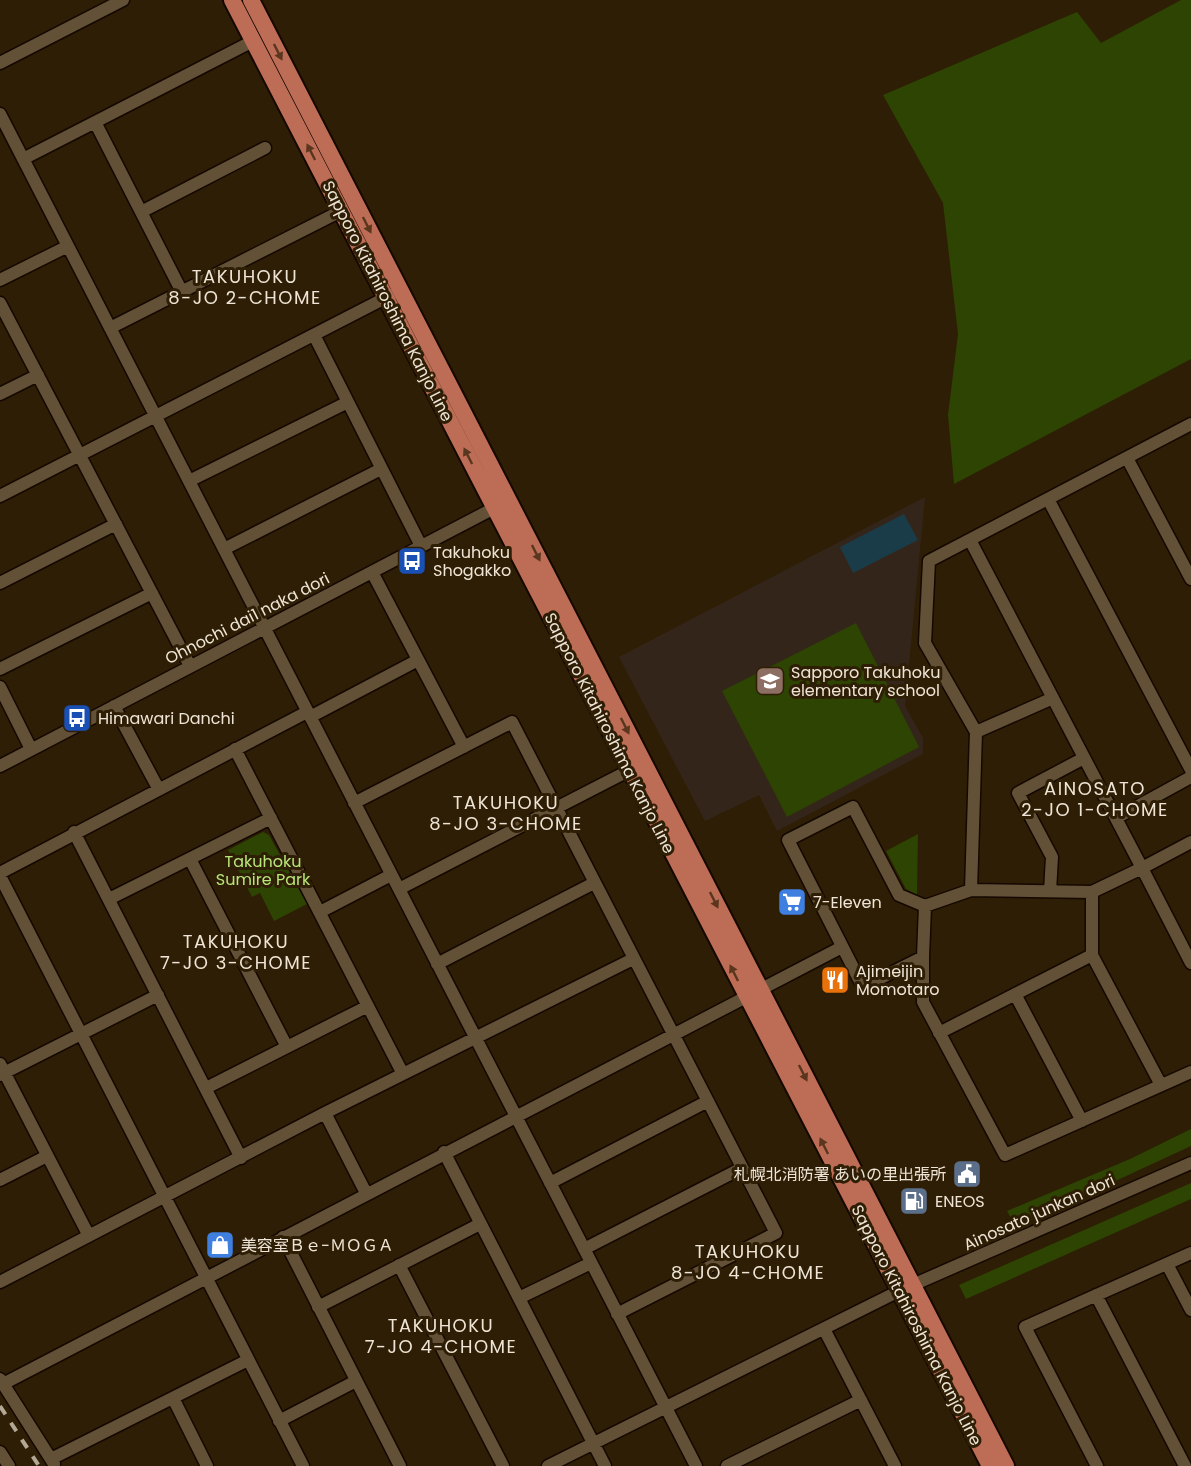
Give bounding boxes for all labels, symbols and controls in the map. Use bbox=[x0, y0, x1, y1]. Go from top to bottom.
one-way arrow bbox=[273, 44, 283, 61]
one-way arrow bbox=[306, 144, 316, 161]
street label: Sapporo Kitahiroshima Kanjo Line bbox=[317, 177, 459, 426]
one-way arrow bbox=[362, 217, 372, 234]
district label: TAKUHOKU 8-JO 2-CHOME bbox=[168, 264, 322, 310]
one-way arrow bbox=[463, 448, 472, 465]
place label: Takuhoku Shogakko bbox=[433, 541, 511, 582]
one-way arrow bbox=[530, 544, 540, 562]
bus stop icon: Takuhoku Shogakko bbox=[396, 545, 428, 577]
street label: Ohnochi dai1 naka dori bbox=[161, 567, 333, 670]
street label: Sapporo Kitahiroshima Kanjo Line bbox=[539, 609, 681, 858]
place label: Sapporo Takuhoku elementary school bbox=[791, 661, 940, 702]
school or university icon: Sapporo Takuhoku elementary school bbox=[754, 665, 786, 697]
bus stop icon: Himawari Danchi bbox=[61, 702, 93, 734]
place label: Himawari Danchi bbox=[98, 707, 235, 730]
one-way arrow bbox=[620, 718, 630, 735]
district label: AINOSATO 2-JO 1-CHOME bbox=[1021, 776, 1169, 822]
district label: TAKUHOKU 8-JO 3-CHOME bbox=[429, 790, 583, 836]
park label: Takuhoku Sumire Park bbox=[216, 850, 311, 891]
supermarket icon: 7-Eleven bbox=[776, 886, 808, 918]
one-way arrow bbox=[709, 891, 719, 908]
place label: 7-Eleven bbox=[813, 891, 882, 914]
district label: TAKUHOKU 7-JO 3-CHOME bbox=[160, 929, 312, 975]
place label: Ajimeijin Momotaro bbox=[856, 960, 940, 1001]
restaurant icon: Ajimeijin Momotaro bbox=[819, 964, 851, 996]
one-way arrow bbox=[729, 965, 739, 982]
one-way arrow bbox=[798, 1065, 808, 1082]
one-way arrow bbox=[819, 1138, 829, 1155]
public building icon: 札幌北消防署 あいの里出張所 bbox=[951, 1158, 983, 1190]
place label: 札幌北消防署 あいの里出張所 bbox=[734, 1163, 946, 1186]
street label: Ainosato junkan dori bbox=[960, 1169, 1119, 1256]
fuel station icon: ENEOS bbox=[898, 1185, 930, 1217]
place label: ENEOS bbox=[935, 1190, 985, 1213]
street label: Sapporo Kitahiroshima Kanjo Line bbox=[846, 1201, 988, 1450]
shop icon: 美容室Ｂｅ−ＭＯＧＡ bbox=[204, 1229, 236, 1261]
place label: 美容室Ｂｅ−ＭＯＧＡ bbox=[241, 1234, 394, 1257]
district label: TAKUHOKU 8-JO 4-CHOME bbox=[671, 1239, 825, 1285]
district label: TAKUHOKU 7-JO 4-CHOME bbox=[365, 1313, 517, 1359]

